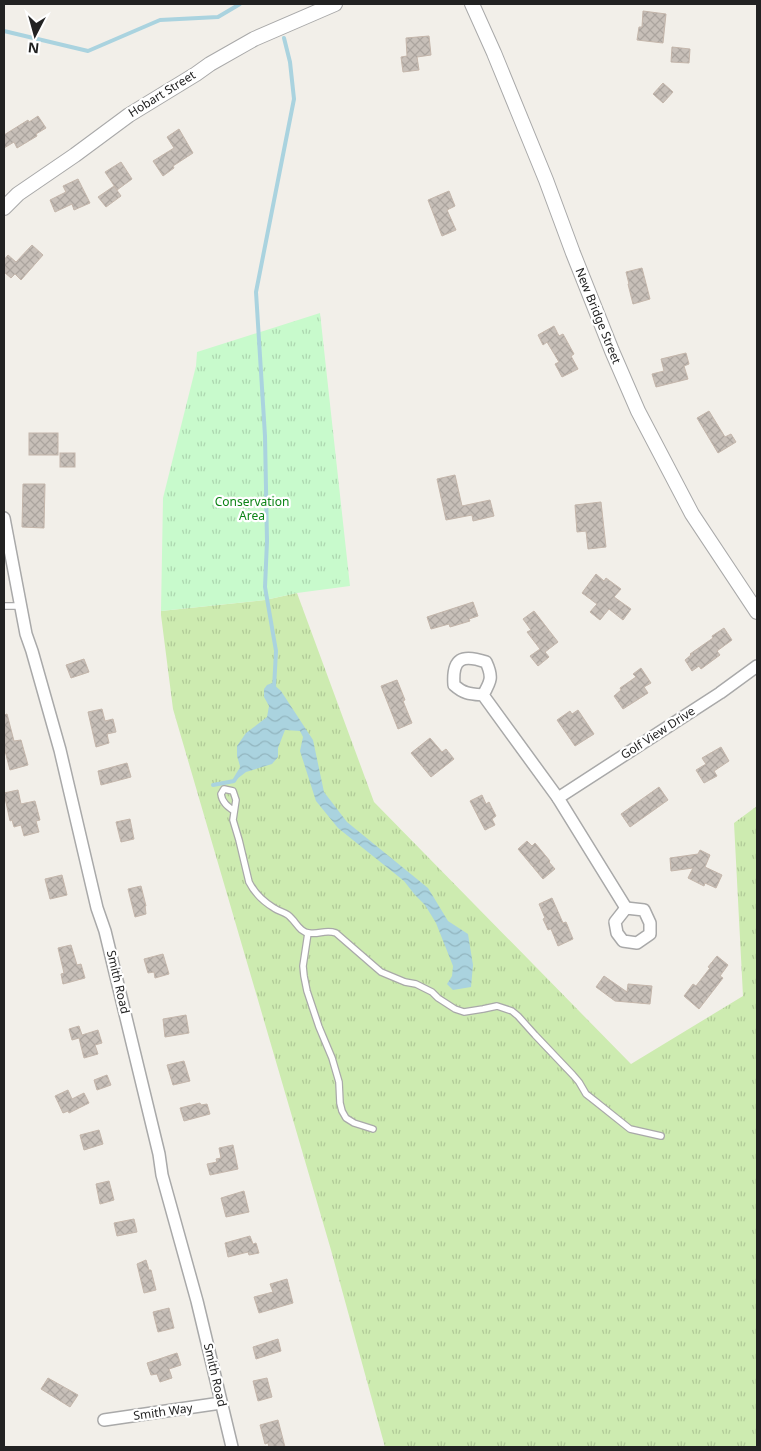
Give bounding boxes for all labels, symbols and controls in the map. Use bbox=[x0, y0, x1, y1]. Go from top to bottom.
north arrow bbox=[10, 10, 60, 60]
text: N bbox=[27, 38, 40, 58]
street label: Hobart Street bbox=[125, 66, 199, 121]
street label: New Bridge Street bbox=[571, 265, 626, 367]
park label: Conservation Area bbox=[215, 493, 289, 524]
street label: Golf View Drive bbox=[617, 702, 698, 763]
street label: Smith Road bbox=[103, 948, 134, 1015]
street label: Smith Road bbox=[200, 1341, 231, 1408]
street label: Smith Way bbox=[132, 1399, 194, 1424]

